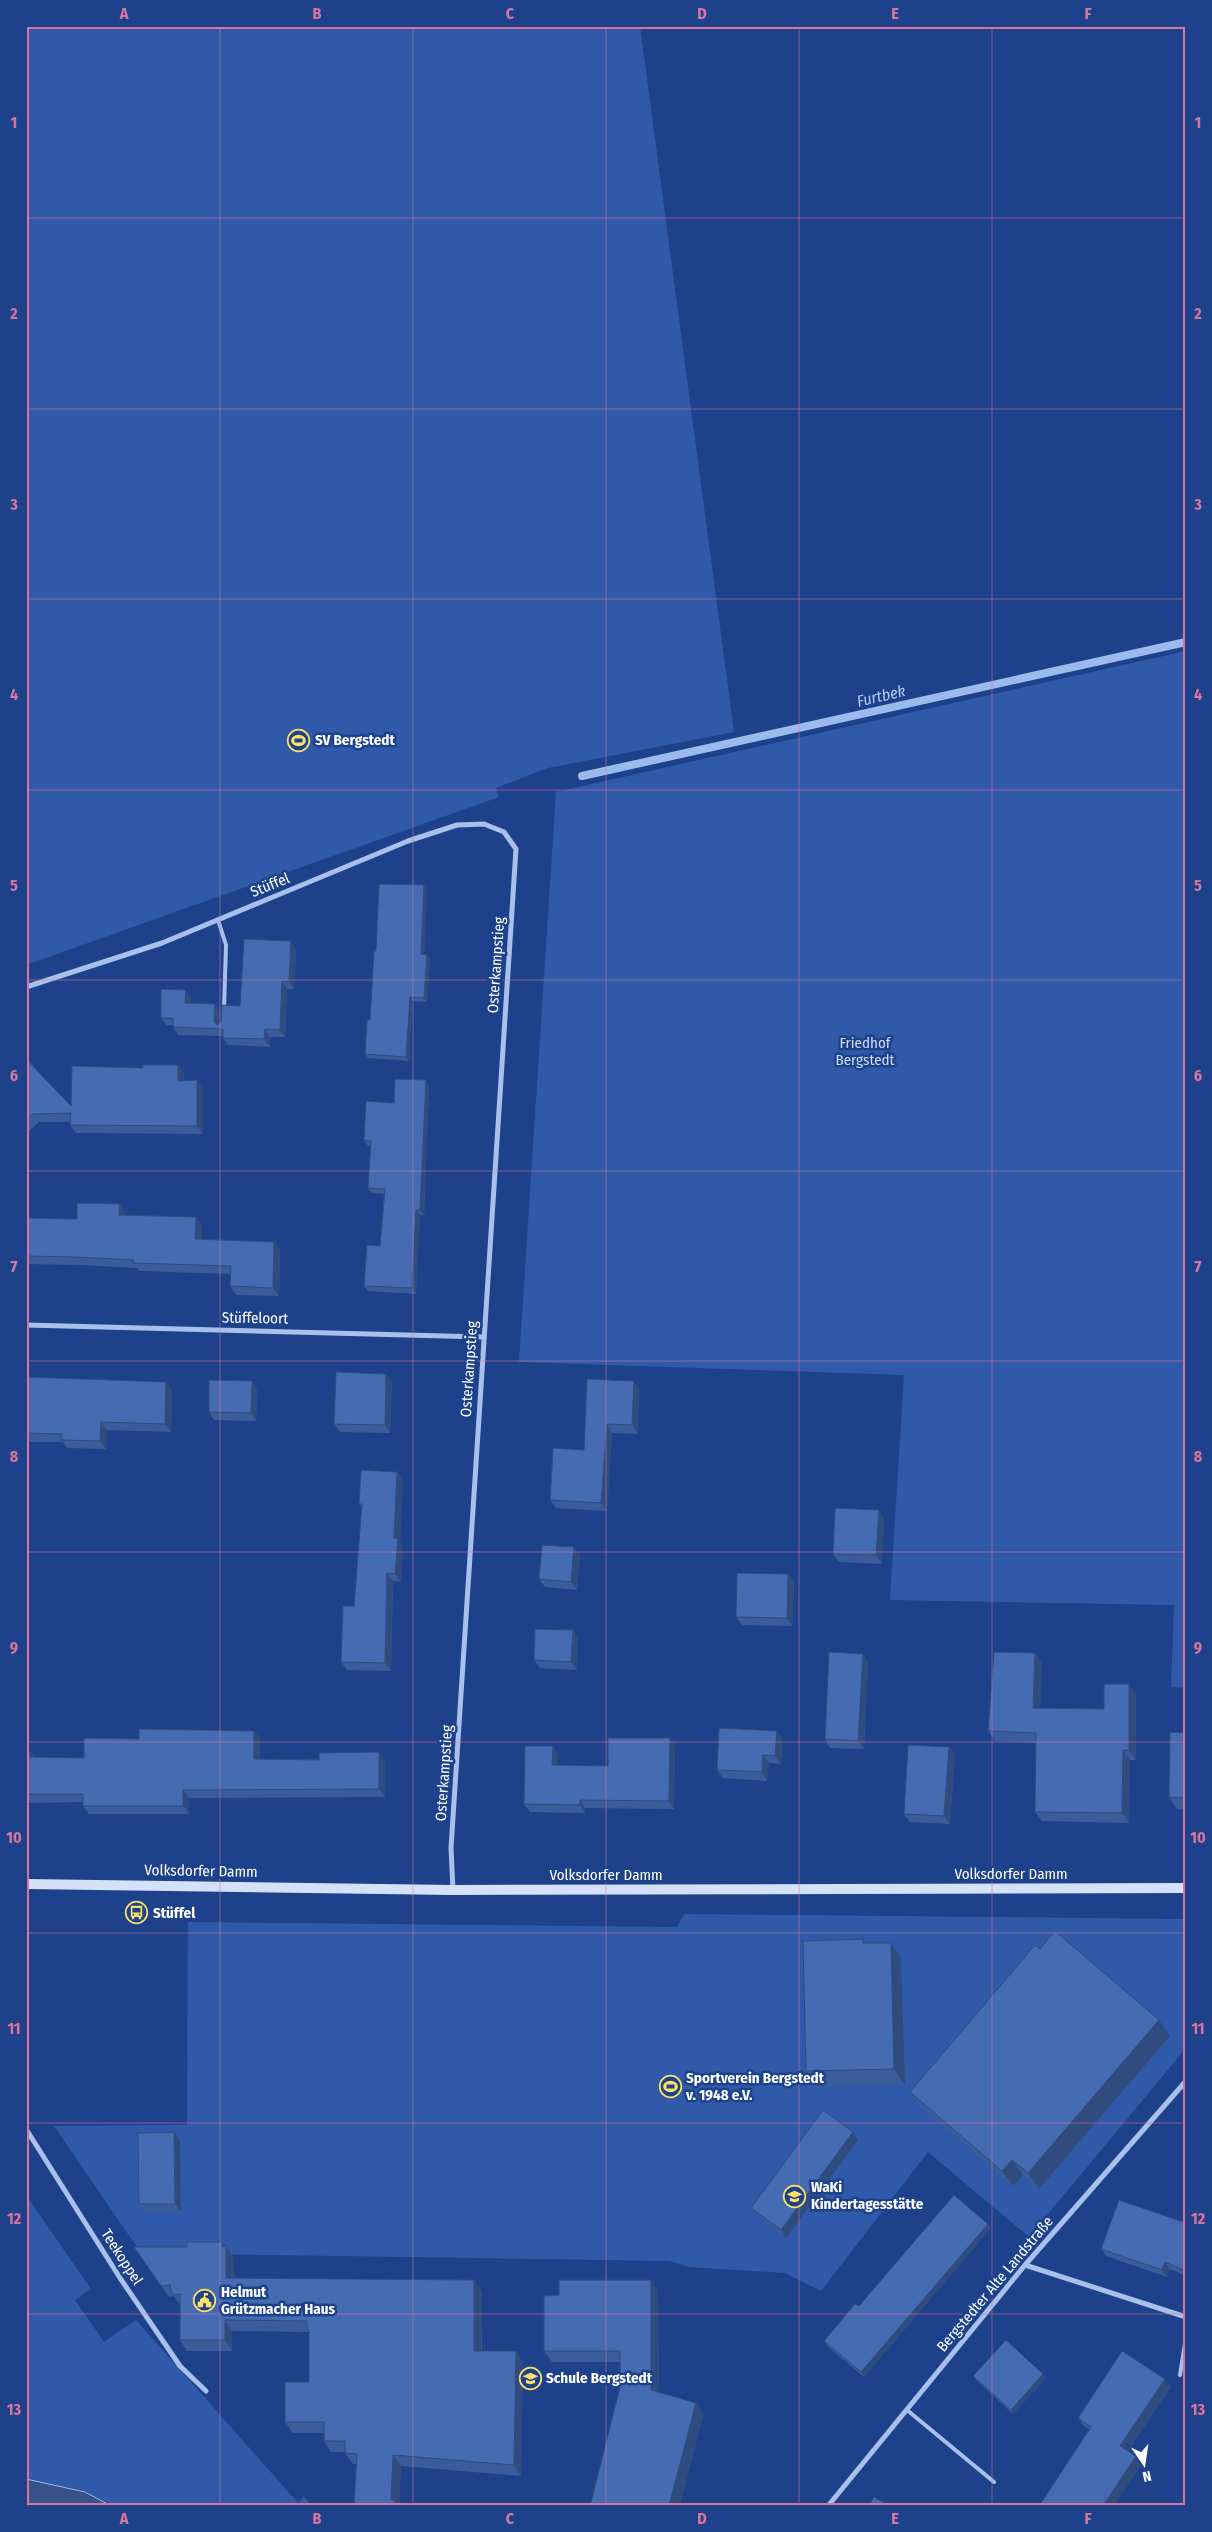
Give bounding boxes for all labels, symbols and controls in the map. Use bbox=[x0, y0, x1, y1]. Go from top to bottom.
text: A bbox=[119, 4, 129, 23]
text: B bbox=[313, 4, 322, 23]
text: C bbox=[506, 4, 515, 23]
text: D bbox=[697, 4, 707, 23]
text: E bbox=[891, 4, 899, 23]
text: F bbox=[1084, 4, 1092, 23]
text: 1 bbox=[11, 113, 17, 132]
text: 1 bbox=[1195, 113, 1201, 132]
text: 2 bbox=[9, 304, 18, 323]
text: 2 bbox=[1193, 304, 1202, 323]
text: 3 bbox=[9, 495, 18, 514]
text: 3 bbox=[1193, 495, 1202, 514]
water label: Furtbek bbox=[855, 681, 907, 711]
text: 4 bbox=[10, 685, 18, 704]
text: 4 bbox=[1194, 685, 1202, 704]
sports icon: SV Bergstedt bbox=[287, 728, 311, 752]
place label: SV Bergstedt bbox=[315, 731, 395, 749]
street label: Stüffel bbox=[248, 869, 292, 901]
text: 5 bbox=[10, 876, 18, 895]
text: 5 bbox=[1194, 876, 1202, 895]
street label: Osterkampstieg bbox=[484, 916, 508, 1014]
park label: Friedhof Bergstedt bbox=[835, 1034, 895, 1069]
text: 6 bbox=[10, 1066, 18, 1085]
text: 6 bbox=[1194, 1066, 1202, 1085]
text: 7 bbox=[11, 1257, 18, 1276]
text: 7 bbox=[1195, 1257, 1202, 1276]
street label: Stüffeloort bbox=[222, 1308, 288, 1328]
street label: Osterkampstieg bbox=[457, 1320, 481, 1418]
text: 8 bbox=[10, 1447, 19, 1466]
text: 8 bbox=[1194, 1447, 1203, 1466]
text: 9 bbox=[10, 1638, 18, 1657]
text: 9 bbox=[1194, 1638, 1202, 1657]
street label: Osterkampstieg bbox=[432, 1724, 456, 1822]
text: 10 bbox=[6, 1828, 22, 1847]
text: 10 bbox=[1190, 1828, 1206, 1847]
street label: Volksdorfer Damm bbox=[144, 1861, 258, 1881]
street label: Volksdorfer Damm bbox=[954, 1865, 1068, 1883]
street label: Volksdorfer Damm bbox=[549, 1866, 663, 1884]
bus stop icon: Stüffel bbox=[125, 1901, 149, 1925]
place label: Stüffel bbox=[153, 1904, 196, 1922]
text: 11 bbox=[7, 2019, 21, 2038]
text: 11 bbox=[1191, 2019, 1205, 2038]
place label: Sportverein Bergstedt v. 1948 e.V. bbox=[685, 2069, 825, 2104]
sports icon: Sportverein Bergstedt v. 1948 e.V. bbox=[658, 2075, 682, 2099]
place label: WaKi Kindertagesstätte bbox=[811, 2178, 924, 2213]
school or university icon: WaKi Kindertagesstätte bbox=[783, 2184, 807, 2208]
text: 12 bbox=[7, 2209, 22, 2228]
text: 12 bbox=[1191, 2209, 1206, 2228]
street label: Bergstedter Alte Landstraße bbox=[933, 2213, 1057, 2355]
street label: Teekoppel bbox=[97, 2226, 147, 2288]
place label: Helmut Grützmacher Haus bbox=[221, 2283, 335, 2318]
public building icon: Helmut Grützmacher Haus bbox=[193, 2289, 217, 2313]
school or university icon: Schule Bergstedt bbox=[518, 2366, 542, 2390]
place label: Schule Bergstedt bbox=[546, 2369, 653, 2387]
text: 13 bbox=[7, 2400, 22, 2419]
text: 13 bbox=[1191, 2400, 1206, 2419]
north arrow bbox=[1120, 2440, 1170, 2490]
text: N bbox=[1141, 2467, 1153, 2485]
text: A bbox=[119, 2509, 129, 2528]
text: B bbox=[313, 2509, 322, 2528]
text: C bbox=[506, 2509, 515, 2528]
text: D bbox=[697, 2509, 707, 2528]
text: E bbox=[891, 2509, 899, 2528]
text: F bbox=[1084, 2509, 1092, 2528]

